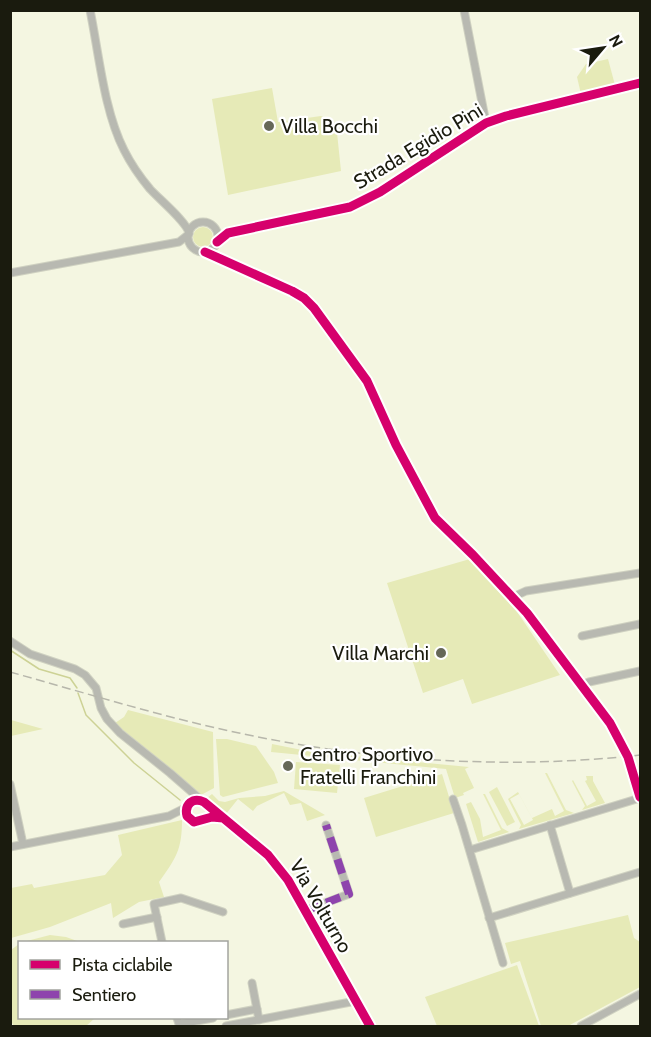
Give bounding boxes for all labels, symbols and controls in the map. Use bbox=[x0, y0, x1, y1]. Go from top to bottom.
north arrow bbox=[573, 18, 633, 78]
text: N bbox=[605, 31, 627, 51]
street label: Strada Egidio Pini bbox=[349, 98, 487, 194]
place label: Villa Bocchi bbox=[281, 114, 378, 138]
marker: Villa Bocchi bbox=[262, 119, 276, 133]
place label: Villa Marchi bbox=[332, 641, 429, 665]
marker: Villa Marchi bbox=[434, 646, 448, 660]
place label: Centro Sportivo Fratelli Franchini bbox=[300, 742, 436, 789]
marker: Centro Sportivo Fratelli Franchini bbox=[281, 759, 295, 773]
street label: Via Volturno bbox=[285, 855, 357, 957]
legend bbox=[18, 941, 228, 1019]
text: Pista ciclabile bbox=[72, 954, 172, 976]
text: Sentiero bbox=[72, 984, 136, 1006]

